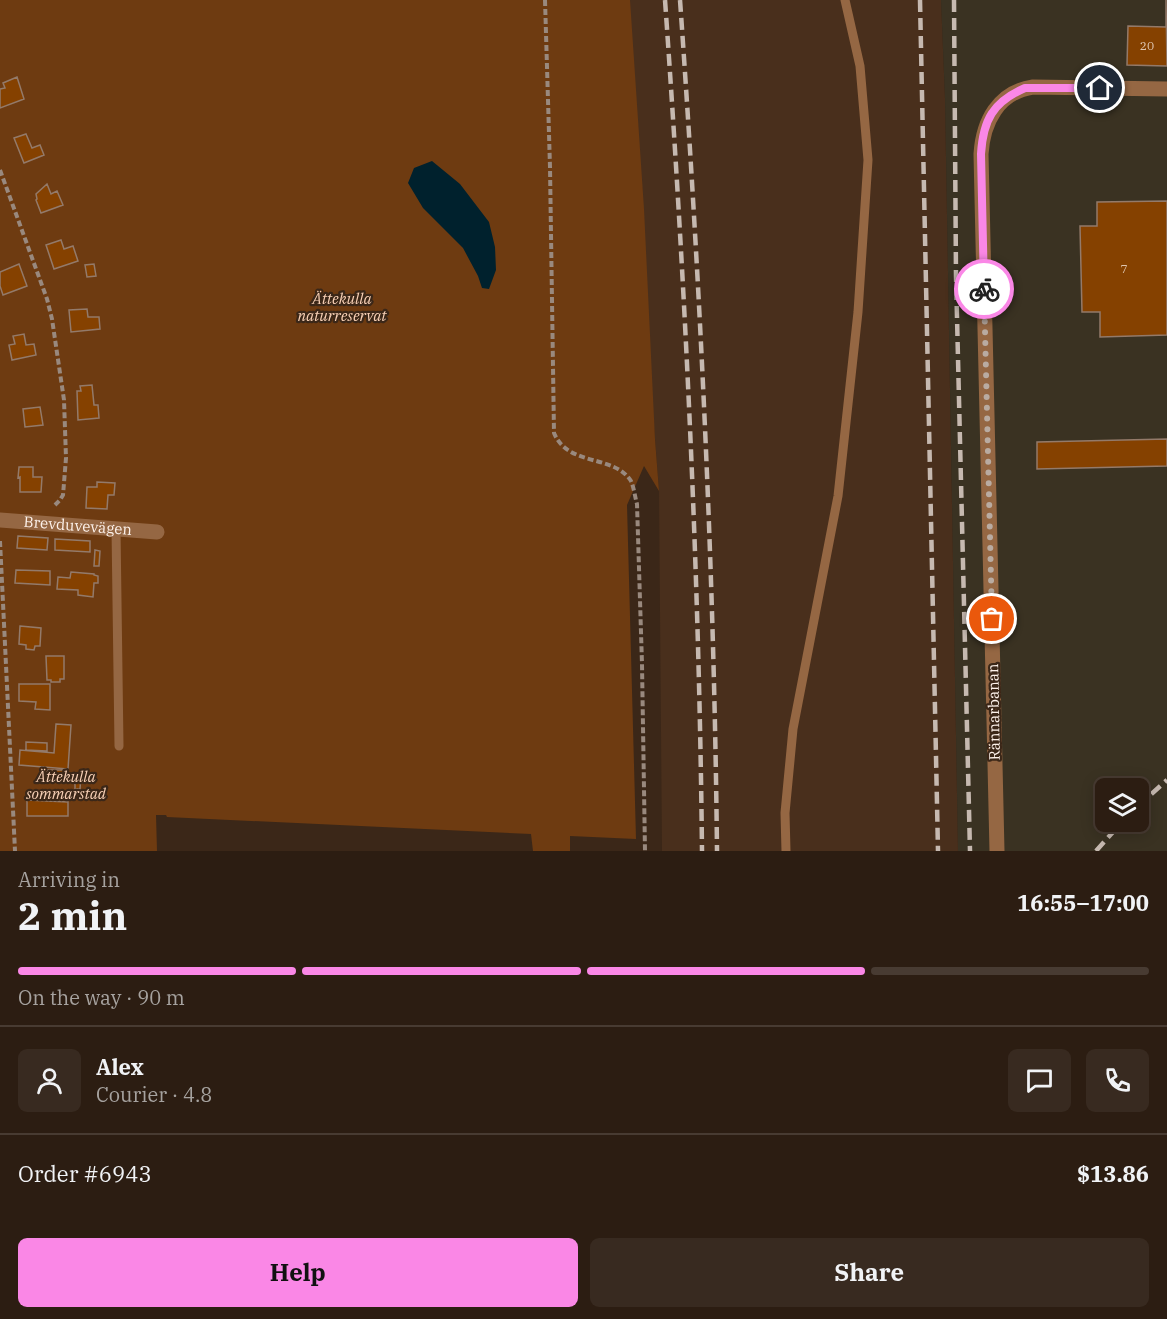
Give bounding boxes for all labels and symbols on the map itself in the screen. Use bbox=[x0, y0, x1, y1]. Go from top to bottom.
house number: 20 bbox=[1140, 38, 1154, 53]
pin bbox=[1074, 62, 1125, 113]
courier bbox=[954, 259, 1014, 319]
house number: 7 bbox=[1120, 261, 1128, 276]
park label: Ättekulla naturreservat bbox=[297, 289, 387, 325]
street label: Brevduvevägen bbox=[23, 512, 133, 539]
pin bbox=[966, 593, 1017, 644]
street label: Rännarbanan bbox=[983, 663, 1004, 761]
park label: Ättekulla sommarstad bbox=[26, 767, 107, 803]

